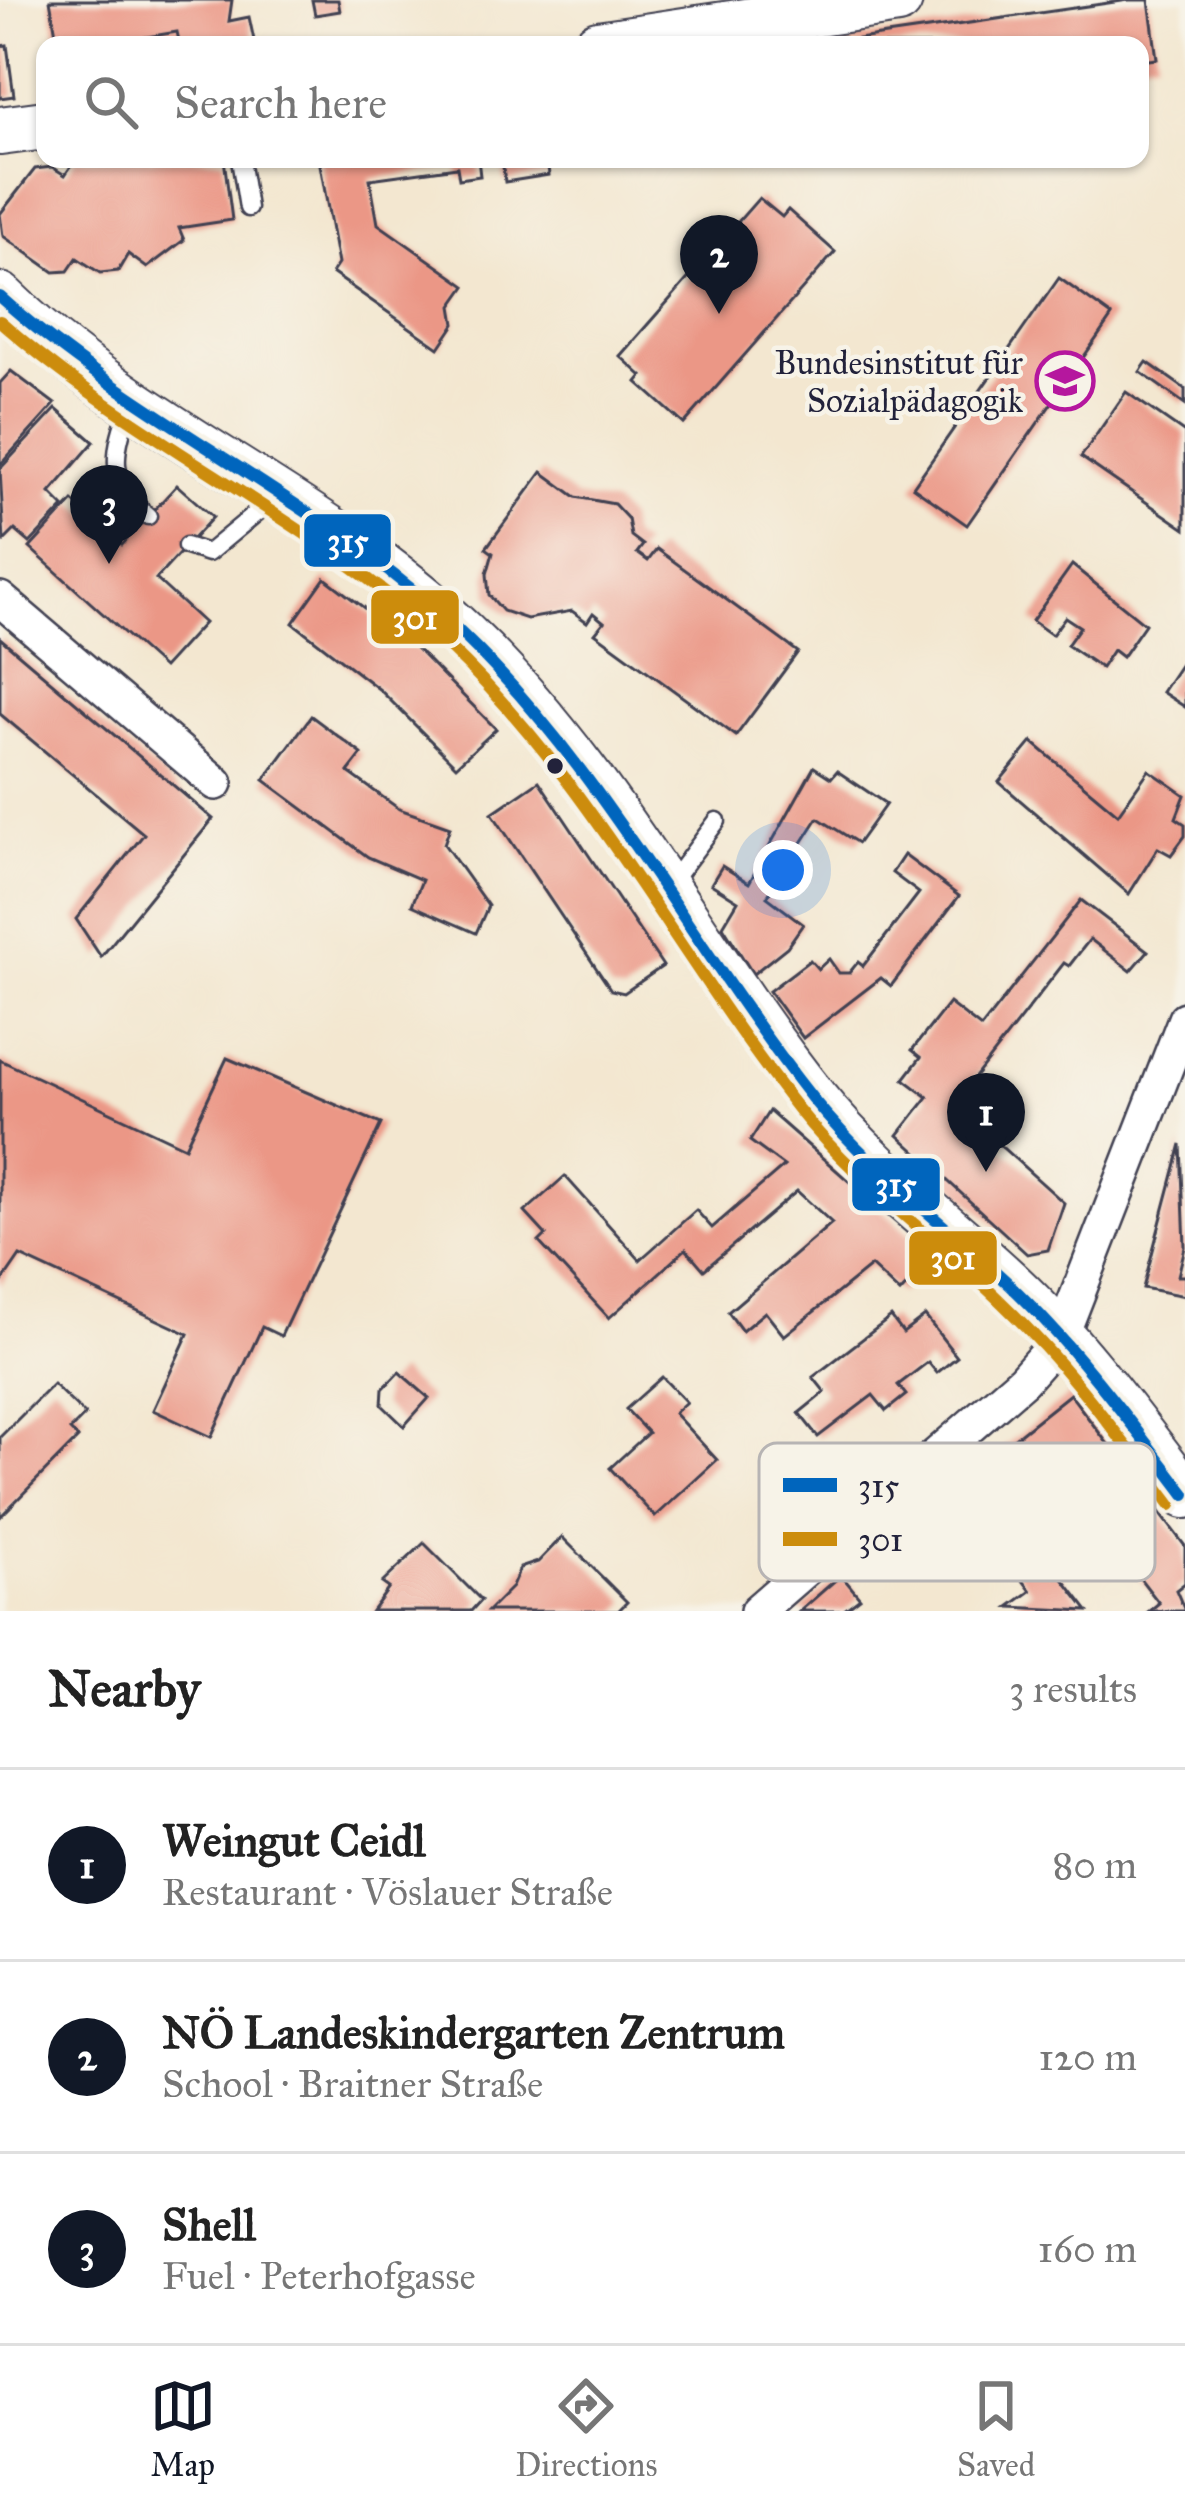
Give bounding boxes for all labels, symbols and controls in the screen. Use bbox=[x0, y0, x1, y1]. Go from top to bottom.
search box bbox=[36, 36, 1149, 168]
icon: search bbox=[78, 69, 144, 135]
text: Search here bbox=[174, 75, 387, 130]
pin: 2 bbox=[680, 215, 758, 314]
place label: Bundesinstitut für Sozialpädagogik bbox=[775, 343, 1024, 421]
school or university icon: Bundesinstitut für Sozialpädagogik bbox=[1034, 350, 1096, 412]
pin: 3 bbox=[70, 465, 148, 564]
line badge: 315 bbox=[302, 512, 393, 569]
text: 315 bbox=[327, 521, 369, 561]
line badge: 301 bbox=[369, 588, 461, 646]
text: 301 bbox=[392, 598, 438, 638]
unlabelled marker bbox=[544, 755, 566, 777]
your location bbox=[753, 840, 813, 900]
pin: 1 bbox=[947, 1073, 1025, 1172]
line badge: 315 bbox=[850, 1156, 942, 1213]
text: 315 bbox=[875, 1165, 917, 1205]
line badge: 301 bbox=[907, 1229, 999, 1287]
text: 301 bbox=[930, 1238, 976, 1278]
legend bbox=[759, 1443, 1155, 1581]
text: 315 bbox=[858, 1466, 899, 1506]
text: 301 bbox=[858, 1520, 903, 1560]
text: Nearby bbox=[48, 1658, 200, 1720]
text: 3 results bbox=[1009, 1665, 1137, 1713]
text: Weingut Ceidl bbox=[162, 1813, 426, 1868]
text: 1 bbox=[79, 1841, 95, 1889]
text: 80 m bbox=[1052, 1841, 1137, 1889]
text: Restaurant · Vöslauer Straße bbox=[162, 1868, 613, 1916]
text: NÖ Landeskindergarten Zentrum bbox=[162, 2005, 785, 2060]
text: 2 bbox=[77, 2033, 97, 2081]
text: 120 m bbox=[1038, 2033, 1137, 2081]
text: School · Braitner Straße bbox=[162, 2060, 543, 2108]
text: Shell bbox=[162, 2197, 256, 2252]
text: 3 bbox=[79, 2225, 95, 2273]
text: 160 m bbox=[1038, 2225, 1137, 2273]
text: Fuel · Peterhofgasse bbox=[162, 2252, 476, 2300]
tab: Map bbox=[150, 2373, 216, 2485]
tab: Directions bbox=[515, 2373, 657, 2485]
tab: Saved bbox=[957, 2373, 1035, 2485]

